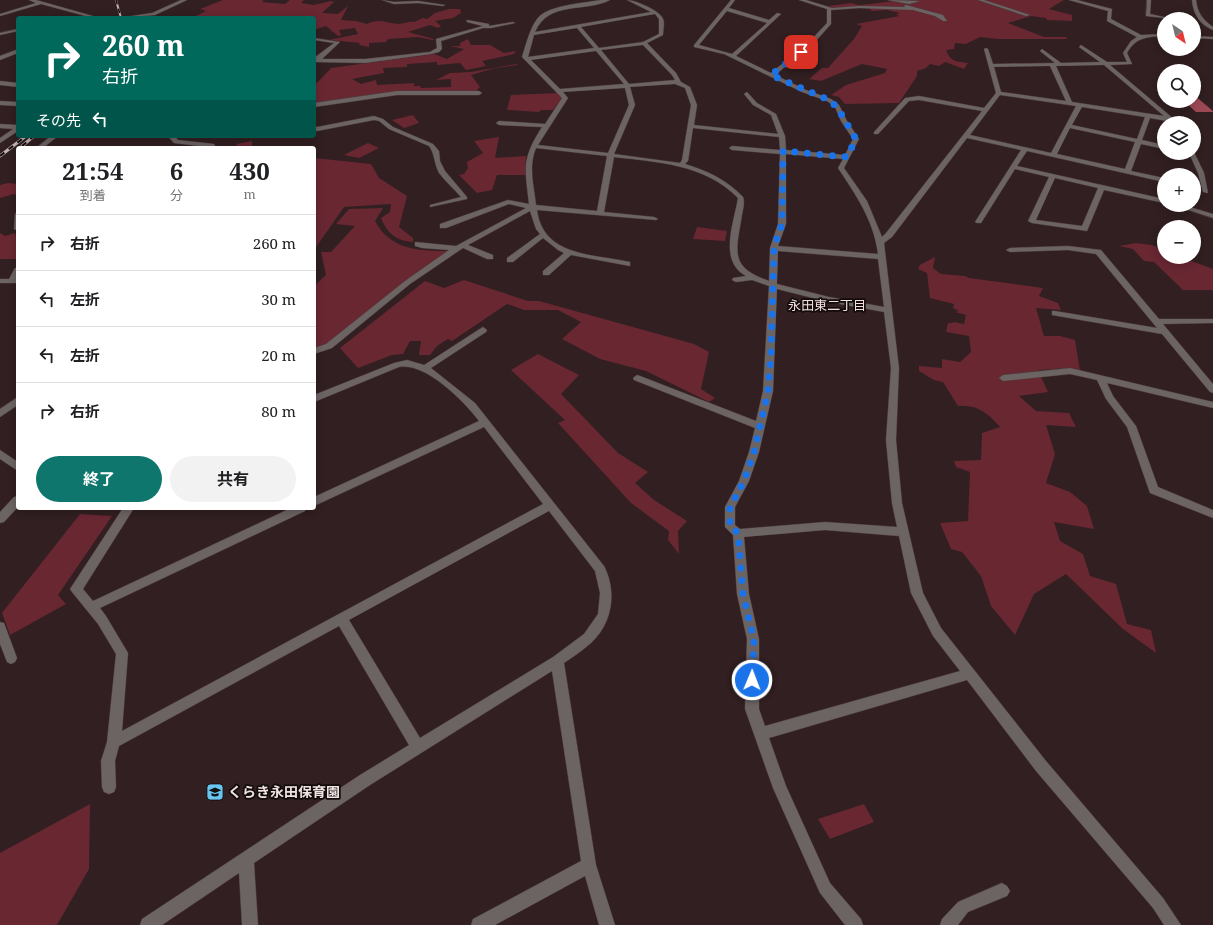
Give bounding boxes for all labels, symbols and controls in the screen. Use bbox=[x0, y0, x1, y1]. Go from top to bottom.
north arrow bbox=[1157, 12, 1201, 56]
map controls bbox=[1157, 12, 1201, 264]
text: 260 m bbox=[102, 26, 184, 64]
icon: right bbox=[36, 32, 88, 84]
pin bbox=[784, 35, 818, 69]
icon: arrive bbox=[790, 41, 812, 63]
text: 右折 bbox=[102, 64, 138, 88]
button: search bbox=[1157, 64, 1201, 108]
icon: left bbox=[89, 108, 111, 130]
text: その先 bbox=[36, 110, 81, 130]
button: layers bbox=[1157, 116, 1201, 160]
text: 21:54 bbox=[62, 154, 124, 187]
text: 6 bbox=[170, 154, 183, 187]
text: 430 bbox=[229, 154, 270, 187]
button: + bbox=[1157, 168, 1201, 212]
text: m bbox=[243, 185, 256, 203]
text: 到着 bbox=[80, 186, 106, 204]
text: 分 bbox=[170, 186, 183, 204]
button: − bbox=[1157, 220, 1201, 264]
icon: right bbox=[36, 232, 58, 254]
text: 右折 bbox=[70, 233, 100, 253]
text: 260 m bbox=[253, 233, 296, 253]
icon: left bbox=[36, 288, 58, 310]
text: 左折 bbox=[70, 289, 100, 309]
text: 30 m bbox=[261, 289, 296, 309]
district label: 永田東二丁目 bbox=[788, 296, 866, 314]
icon: left bbox=[36, 344, 58, 366]
text: 左折 bbox=[70, 345, 100, 365]
text: 20 m bbox=[261, 345, 296, 365]
icon: right bbox=[36, 400, 58, 422]
text: 右折 bbox=[70, 401, 100, 421]
text: 80 m bbox=[261, 401, 296, 421]
button: 終了 bbox=[36, 456, 162, 502]
button: 共有 bbox=[170, 456, 296, 502]
position arrow bbox=[731, 659, 773, 701]
school or university icon: くらき永田保育園 bbox=[205, 782, 225, 802]
place label: くらき永田保育園 bbox=[228, 782, 340, 801]

